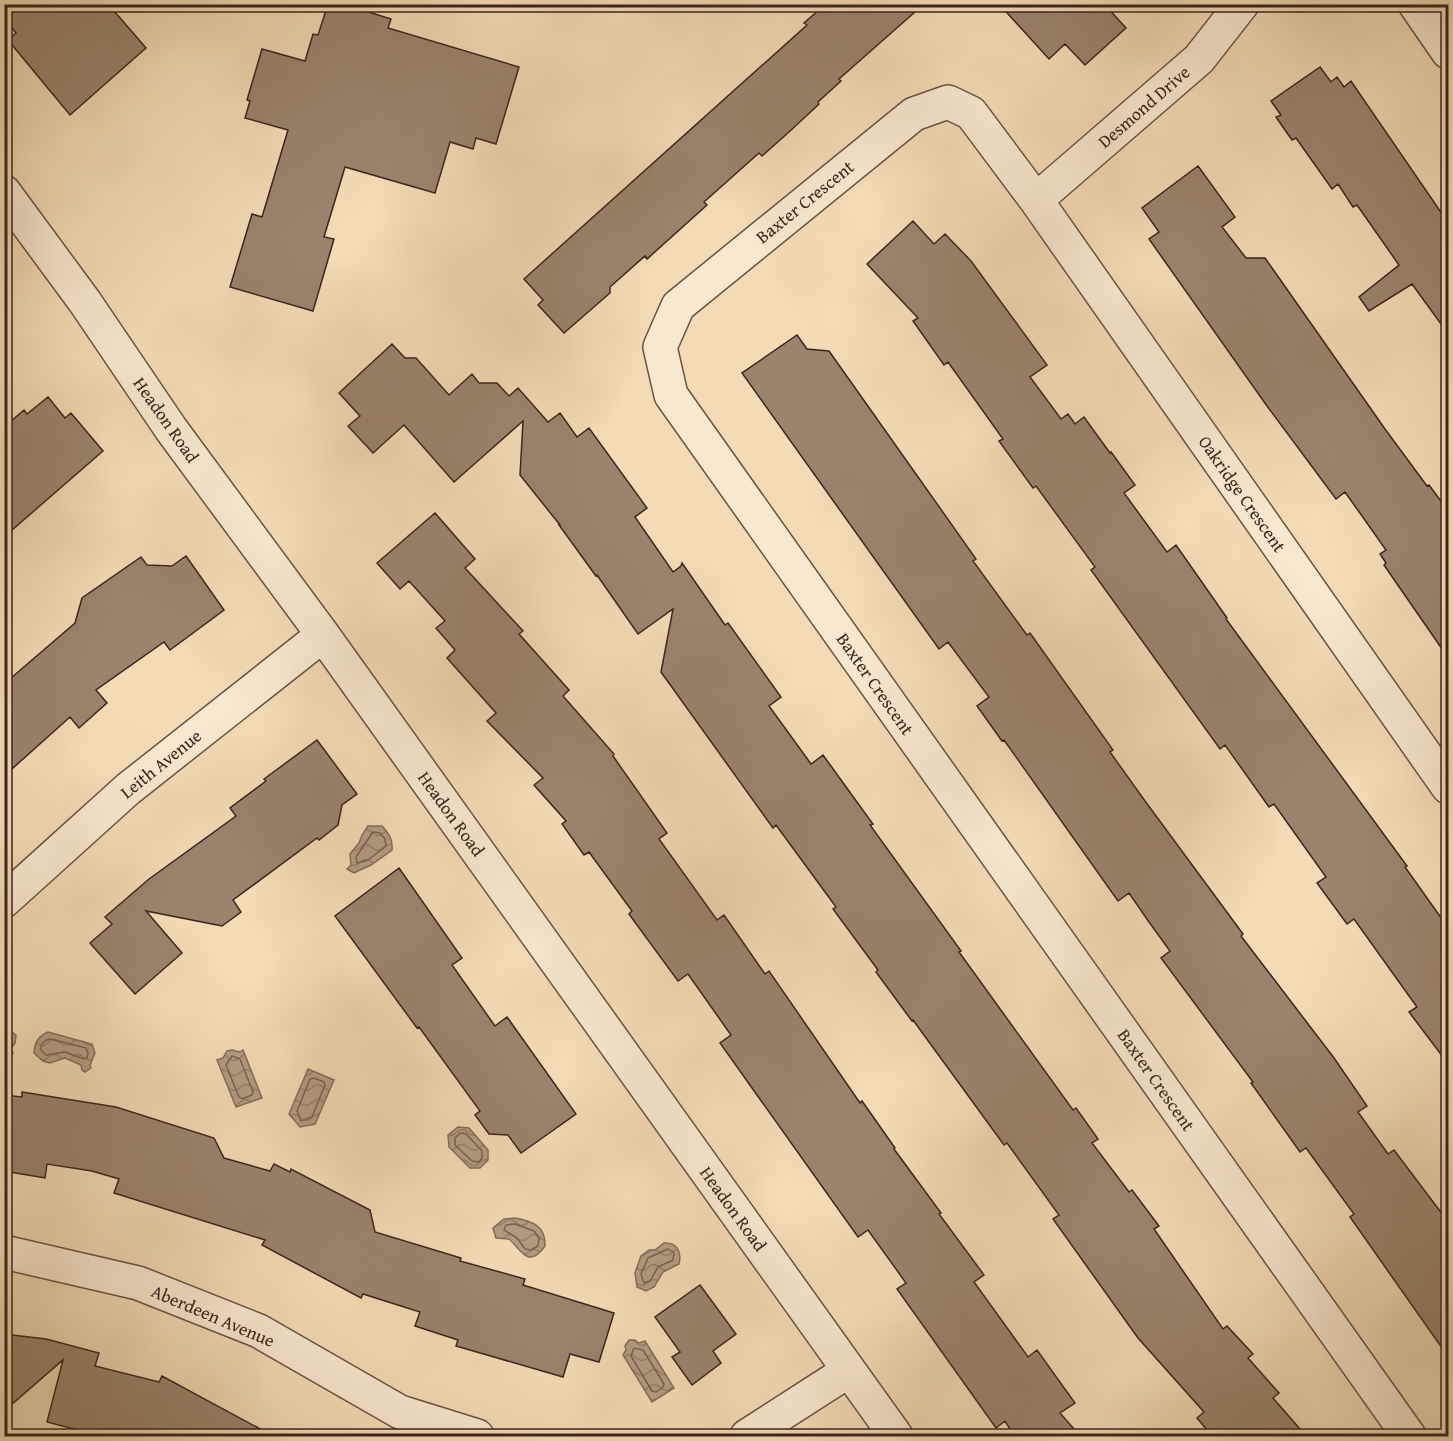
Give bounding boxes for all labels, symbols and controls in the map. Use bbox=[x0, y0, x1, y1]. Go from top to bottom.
street label: Desmond Drive bbox=[1092, 59, 1196, 154]
street label: Baxter Crescent bbox=[750, 153, 860, 250]
street label: Headon Road bbox=[127, 371, 206, 468]
street label: Oakridge Crescent bbox=[1192, 430, 1293, 558]
street label: Baxter Crescent bbox=[830, 627, 921, 741]
street label: Leith Avenue bbox=[114, 722, 207, 805]
street label: Headon Road bbox=[411, 766, 492, 862]
street label: Baxter Crescent bbox=[1111, 1023, 1202, 1137]
street label: Headon Road bbox=[693, 1161, 774, 1257]
street label: Aberdeen Avenue bbox=[147, 1277, 279, 1354]

